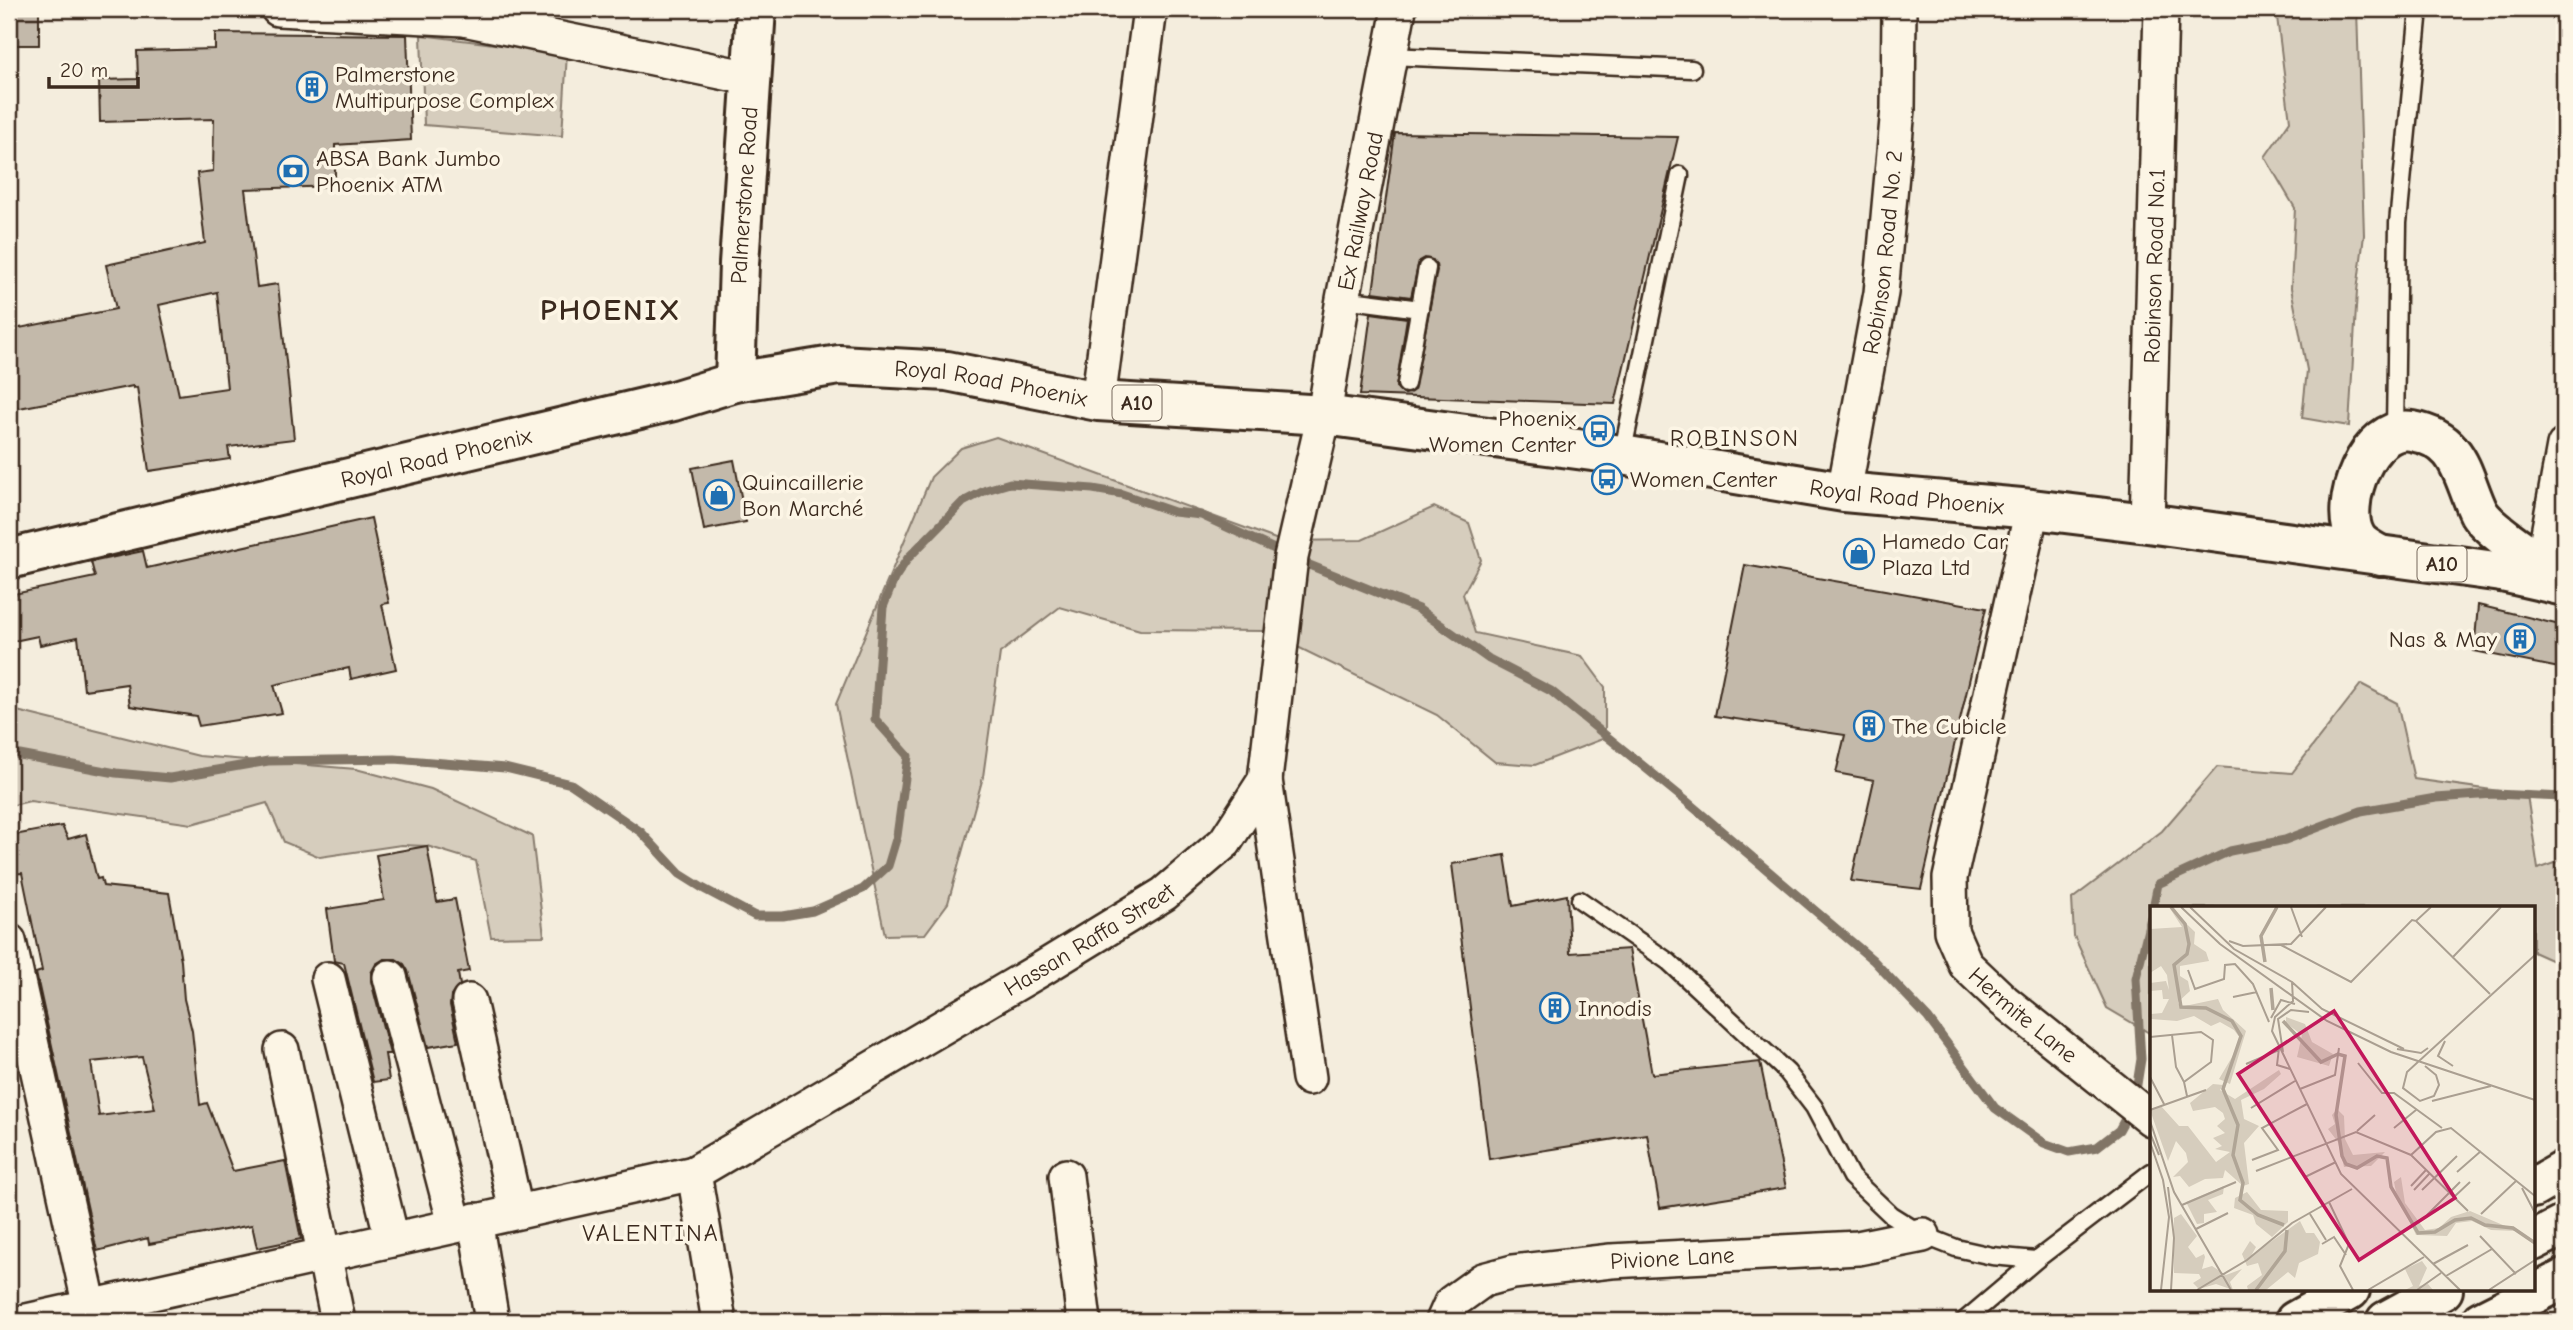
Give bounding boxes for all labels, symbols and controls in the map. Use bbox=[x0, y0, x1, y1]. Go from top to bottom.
scale bar bbox=[49, 46, 138, 90]
text: 20 m bbox=[60, 58, 108, 82]
place label: Palmerstone Multipurpose Complex bbox=[335, 61, 554, 114]
building icon: Palmerstone Multipurpose Complex bbox=[295, 70, 329, 104]
street label: Palmerstone Road bbox=[725, 106, 763, 284]
street label: Ex Railway Road bbox=[1331, 130, 1388, 293]
place label: ABSA Bank Jumbo Phoenix ATM bbox=[316, 145, 501, 198]
street label: Robinson Road No. 2 bbox=[1856, 149, 1908, 357]
bank icon: ABSA Bank Jumbo Phoenix ATM bbox=[276, 154, 310, 188]
street label: Robinson Road No.1 bbox=[2138, 168, 2170, 364]
district label: PHOENIX bbox=[540, 293, 682, 328]
street label: Royal Road Phoenix bbox=[894, 355, 1090, 412]
road number: A10 bbox=[1112, 386, 1162, 420]
place label: Phoenix Women Center bbox=[1429, 405, 1577, 458]
bus stop icon: Phoenix Women Center bbox=[1582, 414, 1616, 448]
street label: Royal Road Phoenix bbox=[338, 422, 534, 493]
district label: ROBINSON bbox=[1670, 424, 1800, 452]
bus stop icon: Women Center bbox=[1590, 462, 1624, 496]
place label: Women Center bbox=[1630, 466, 1778, 493]
place label: Quincaillerie Bon Marché bbox=[742, 469, 864, 522]
street label: Royal Road Phoenix bbox=[1808, 473, 2005, 520]
shop icon: Quincaillerie Bon Marché bbox=[702, 478, 736, 512]
place label: Hamedo Car Plaza Ltd bbox=[1882, 528, 2009, 581]
shop icon: Hamedo Car Plaza Ltd bbox=[1842, 537, 1876, 571]
road number: A10 bbox=[2418, 546, 2466, 582]
building icon: Nas & May bbox=[2503, 622, 2537, 656]
place label: Nas & May bbox=[2389, 626, 2498, 653]
building icon: The Cubicle bbox=[1852, 709, 1886, 743]
place label: The Cubicle bbox=[1892, 713, 2007, 740]
street label: Hassan Raffa Street bbox=[999, 876, 1181, 1002]
inset map bbox=[2150, 906, 2534, 1292]
street label: Hermite Lane bbox=[1963, 961, 2083, 1068]
building icon: Innodis bbox=[1538, 991, 1572, 1025]
place label: Innodis bbox=[1578, 995, 1652, 1022]
district label: VALENTINA bbox=[582, 1219, 720, 1247]
street label: Pivione Lane bbox=[1609, 1241, 1735, 1275]

